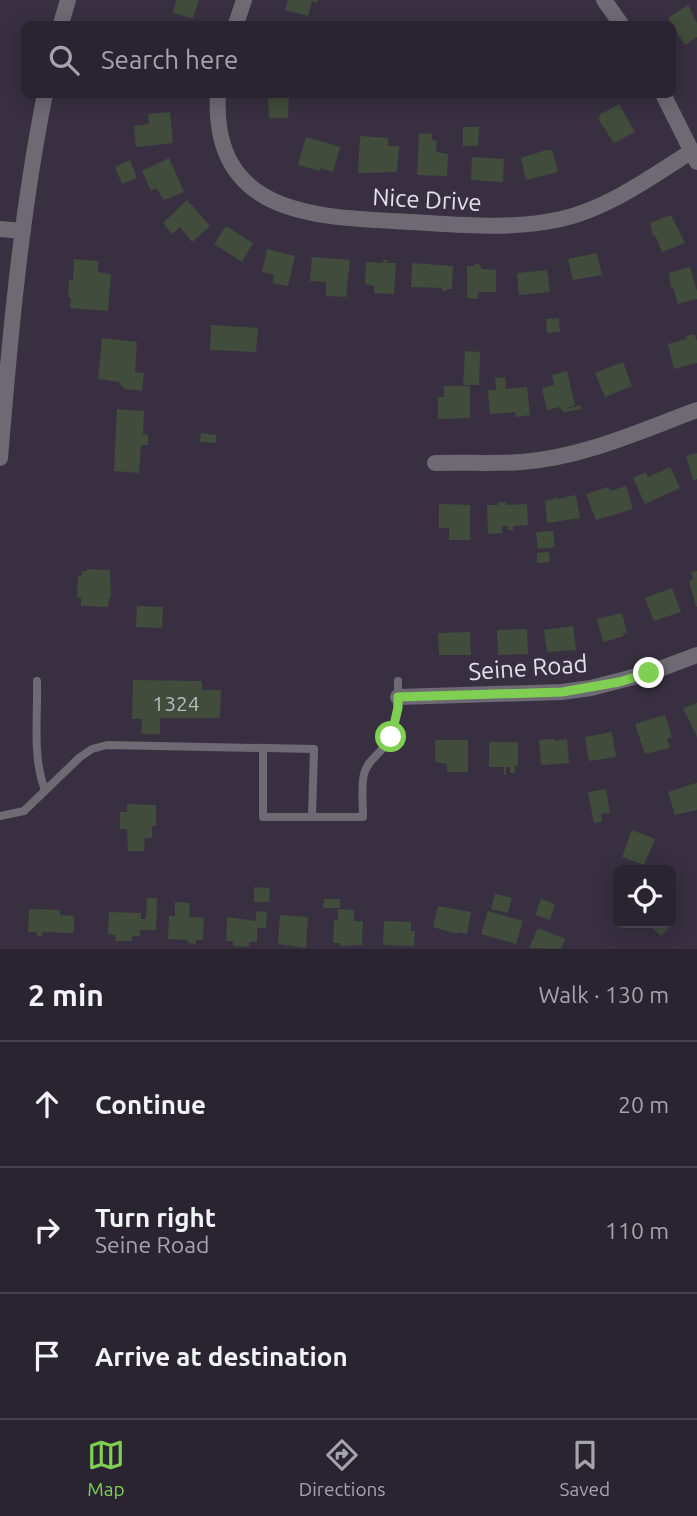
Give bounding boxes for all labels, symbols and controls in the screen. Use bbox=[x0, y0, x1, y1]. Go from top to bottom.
search box bbox=[21, 21, 676, 98]
icon: search bbox=[45, 41, 83, 79]
text: Search here bbox=[101, 45, 238, 74]
street label: Nice Drive bbox=[372, 183, 482, 216]
street label: Seine Road bbox=[467, 650, 588, 685]
route end bbox=[633, 657, 664, 688]
house number: 1324 bbox=[152, 691, 200, 715]
route start bbox=[375, 721, 406, 752]
map controls bbox=[613, 865, 676, 928]
button: locate bbox=[613, 865, 676, 928]
text: 2 min bbox=[28, 978, 104, 1012]
text: Walk · 130 m bbox=[538, 982, 669, 1007]
icon: ahead bbox=[28, 1085, 66, 1123]
text: Continue bbox=[95, 1090, 206, 1119]
text: 20 m bbox=[618, 1092, 669, 1117]
text: Turn right bbox=[95, 1203, 216, 1232]
icon: right bbox=[28, 1211, 66, 1249]
text: 110 m bbox=[605, 1218, 669, 1243]
text: Seine Road bbox=[95, 1232, 209, 1257]
icon: arrive bbox=[28, 1337, 66, 1375]
text: Arrive at destination bbox=[95, 1342, 348, 1371]
tab: Map bbox=[87, 1436, 125, 1500]
tab: Directions bbox=[299, 1436, 386, 1500]
tab: Saved bbox=[559, 1436, 610, 1500]

